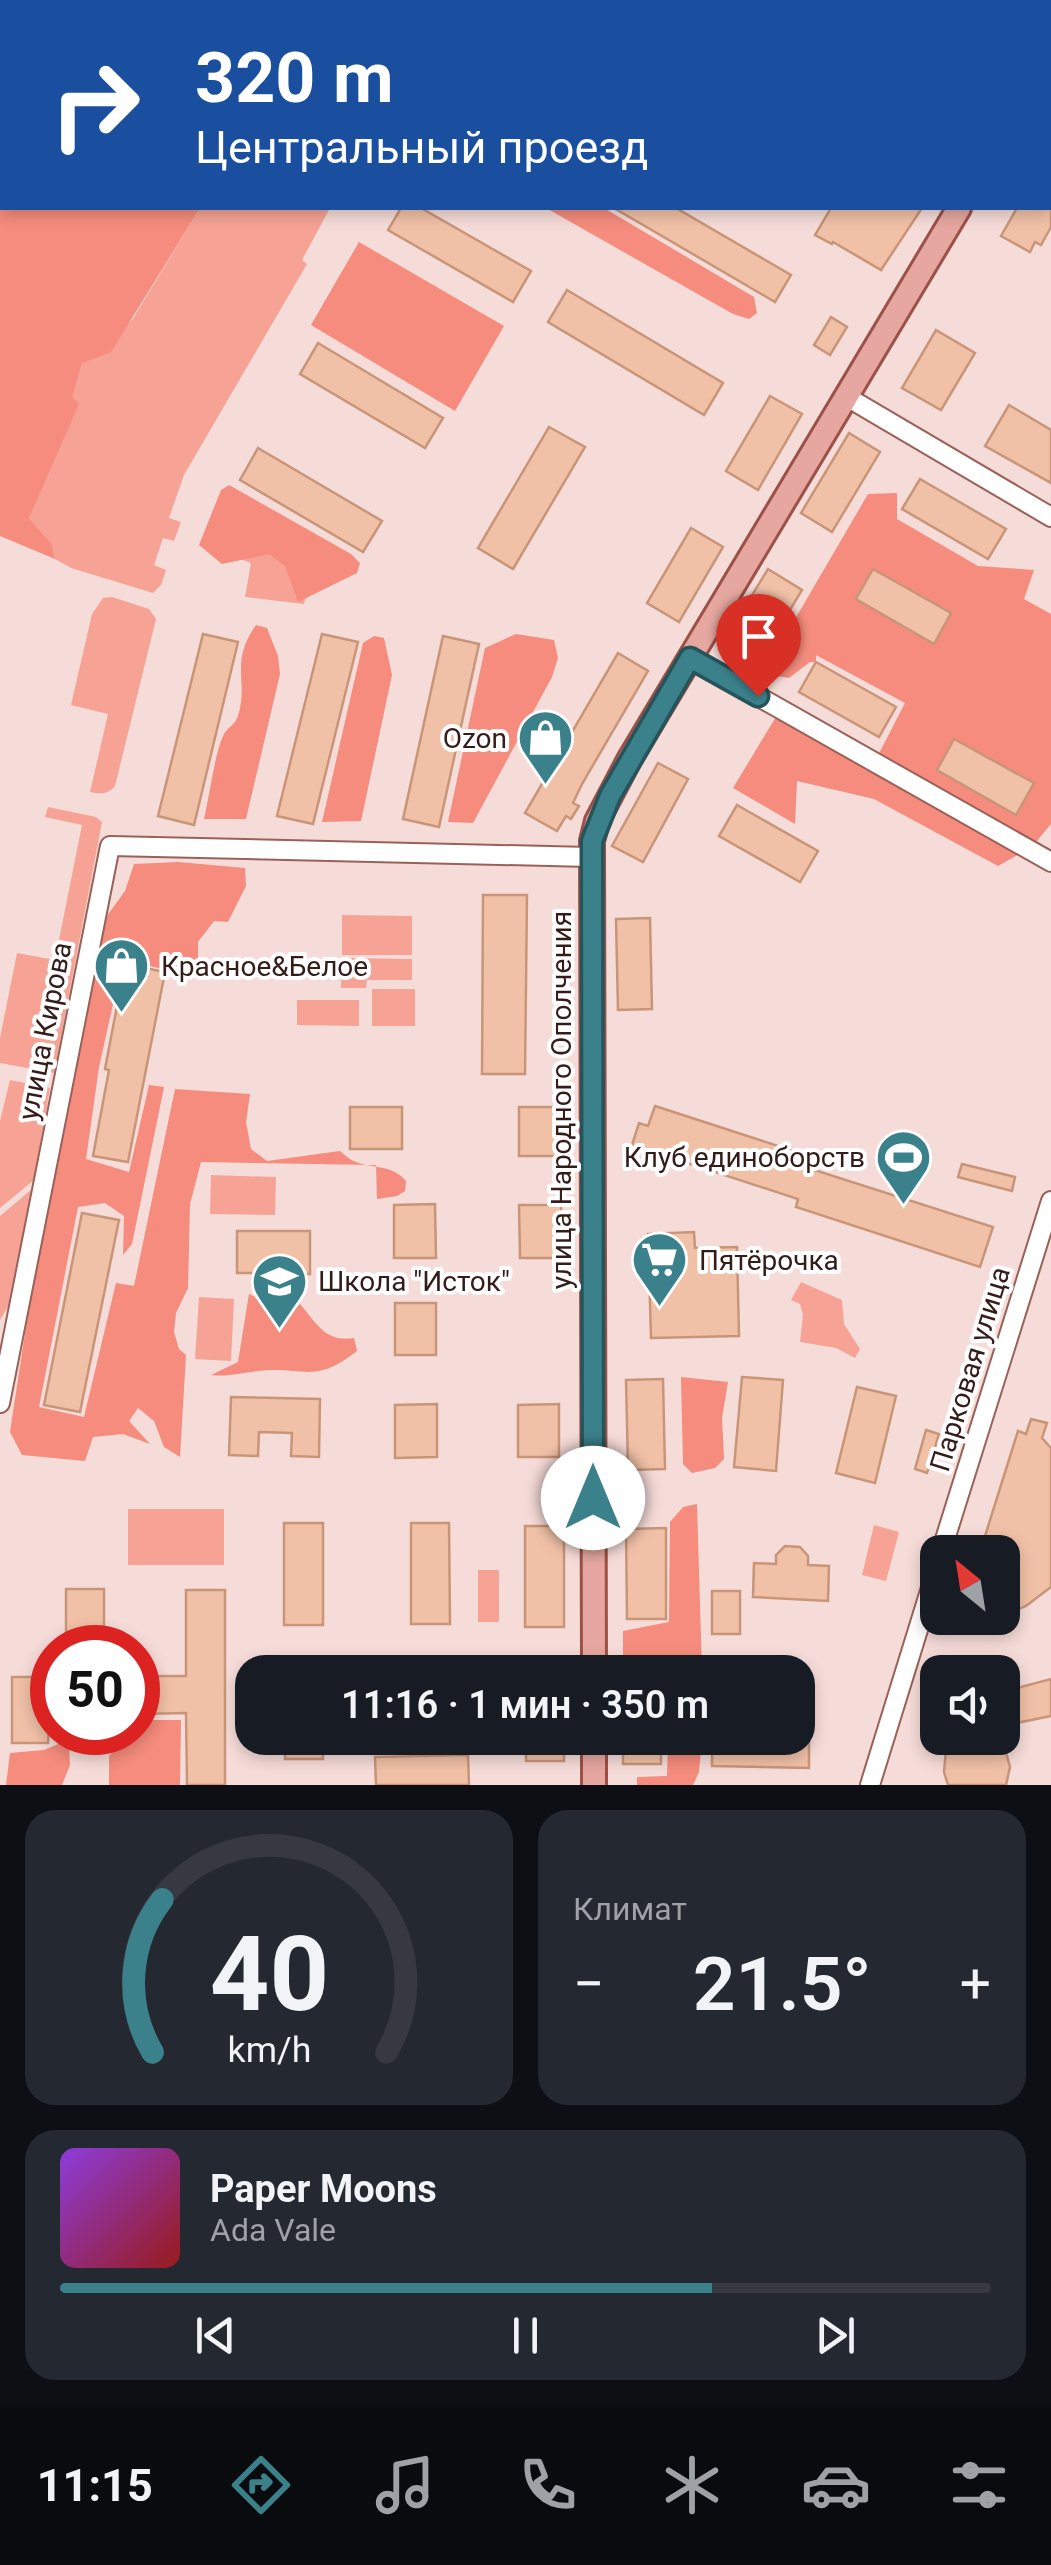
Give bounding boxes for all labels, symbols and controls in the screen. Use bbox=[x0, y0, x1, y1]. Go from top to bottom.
text: 320 m bbox=[195, 37, 394, 119]
icon: right bbox=[30, 40, 160, 170]
text: Центральный проезд bbox=[195, 121, 648, 174]
pin bbox=[716, 594, 801, 697]
icon: arrive bbox=[731, 609, 786, 664]
shop icon: Ozon bbox=[516, 708, 576, 787]
place label: Ozon bbox=[443, 722, 507, 755]
street label: улица Народного Ополчения bbox=[545, 911, 578, 1289]
shop icon: Красное&Белое bbox=[92, 936, 152, 1015]
street label: улица Кирова bbox=[12, 939, 78, 1123]
place label: Красное&Белое bbox=[161, 950, 368, 983]
sports icon: Клуб единоборств bbox=[874, 1127, 934, 1206]
place label: Клуб единоборств bbox=[624, 1141, 865, 1174]
supermarket icon: Пятёрочка bbox=[630, 1230, 690, 1309]
place label: Пятёрочка bbox=[699, 1244, 839, 1277]
school or university icon: Школа "Исток" bbox=[249, 1251, 309, 1330]
street label: Парковая улица bbox=[923, 1263, 1017, 1475]
place label: Школа "Исток" bbox=[318, 1265, 510, 1298]
position arrow bbox=[541, 1446, 645, 1550]
north arrow bbox=[920, 1535, 1020, 1635]
map controls bbox=[920, 1535, 1020, 1755]
speed limit sign: 50 bbox=[30, 1625, 160, 1755]
button: sound bbox=[920, 1655, 1020, 1755]
text: 11:16 · 1 мин · 350 m bbox=[341, 1683, 709, 1727]
text: Климат bbox=[573, 1890, 687, 1928]
text: 40 bbox=[209, 1914, 329, 2035]
text: 21.5° bbox=[693, 1940, 872, 2028]
text: − bbox=[573, 1952, 604, 2016]
text: + bbox=[960, 1952, 991, 2016]
text: km/h bbox=[227, 2029, 311, 2071]
text: Paper Moons bbox=[210, 2167, 437, 2211]
text: Ada Vale bbox=[210, 2211, 336, 2249]
icon: previous bbox=[188, 2308, 243, 2363]
icon: pause bbox=[498, 2308, 553, 2363]
icon: next bbox=[808, 2308, 863, 2363]
icon: directions bbox=[226, 2450, 296, 2520]
icon: music bbox=[370, 2450, 440, 2520]
icon: phone bbox=[513, 2450, 583, 2520]
icon: climate bbox=[657, 2450, 727, 2520]
icon: car bbox=[801, 2450, 871, 2520]
icon: filters bbox=[944, 2450, 1014, 2520]
text: 11:15 bbox=[37, 2459, 153, 2512]

